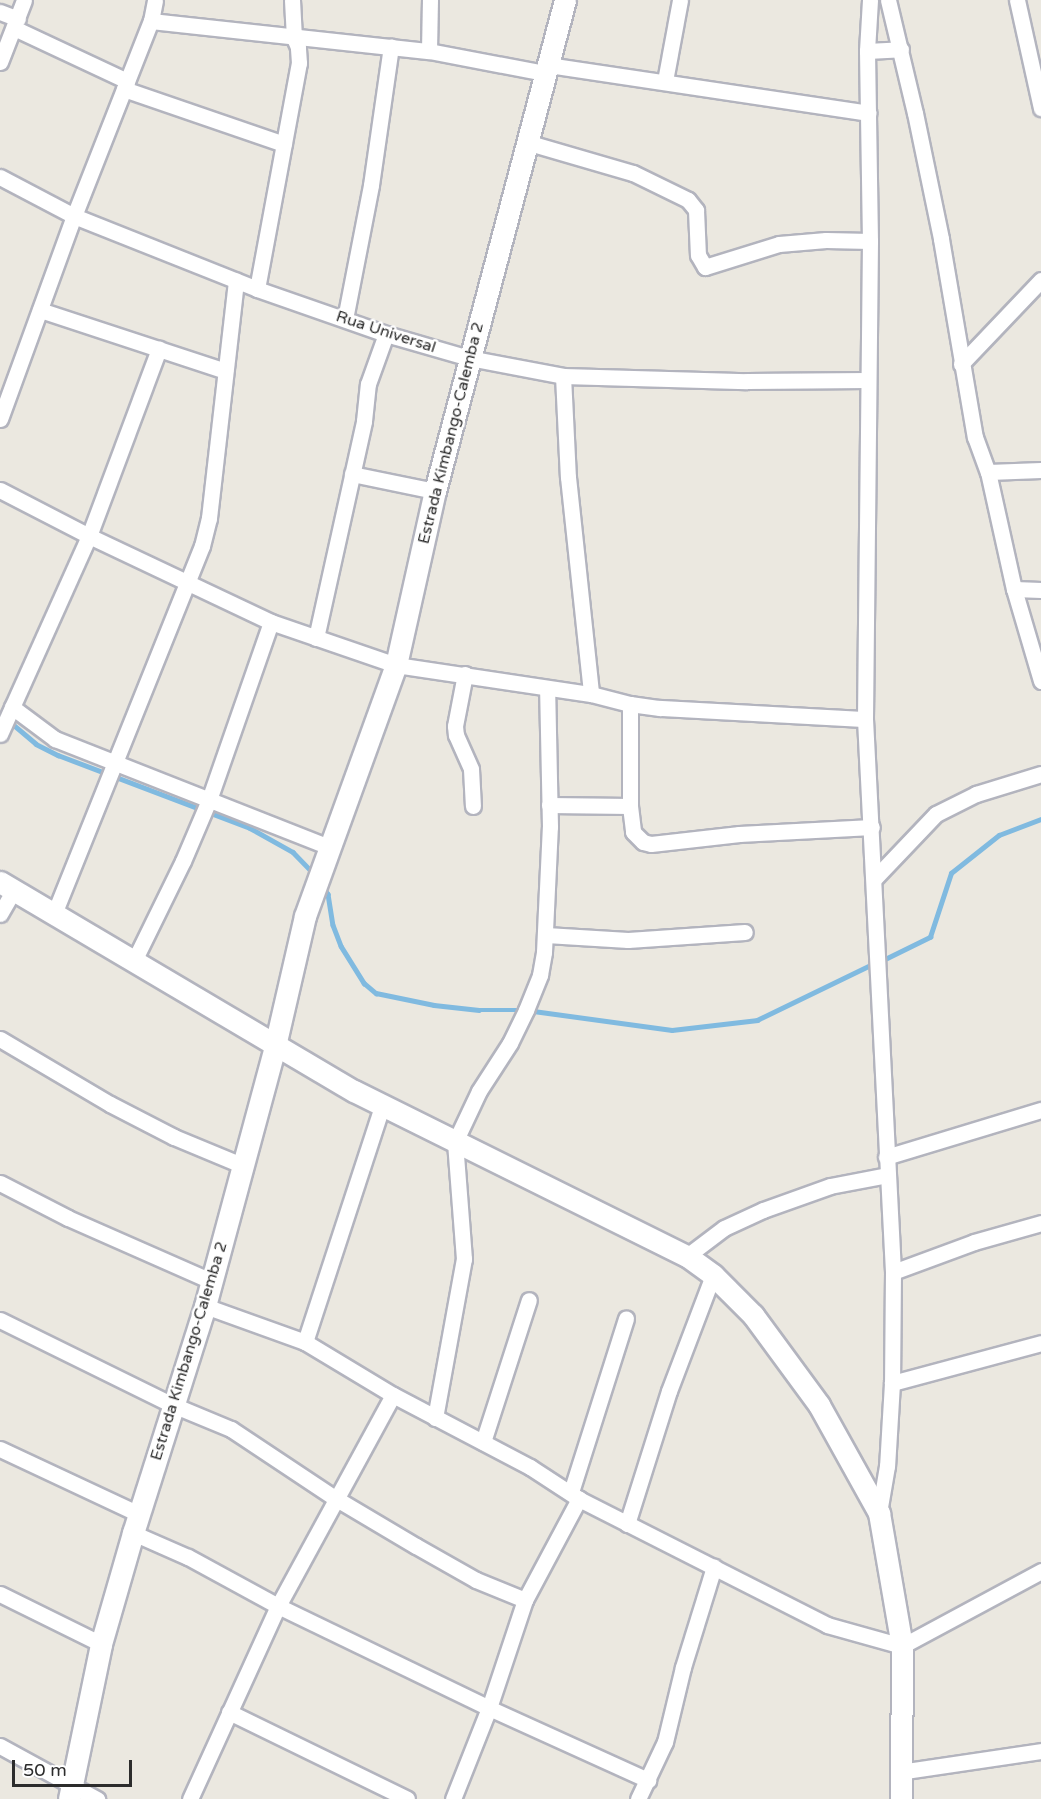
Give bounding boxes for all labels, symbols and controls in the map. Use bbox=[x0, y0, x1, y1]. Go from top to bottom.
street label: Rua Universal bbox=[334, 307, 438, 357]
street label: Estrada Kimbango-Calemba 2 bbox=[414, 320, 488, 546]
street label: Estrada Kimbango-Calemba 2 bbox=[147, 1239, 231, 1463]
scale bar bbox=[15, 1748, 135, 1786]
text: 50 m bbox=[23, 1759, 67, 1781]

